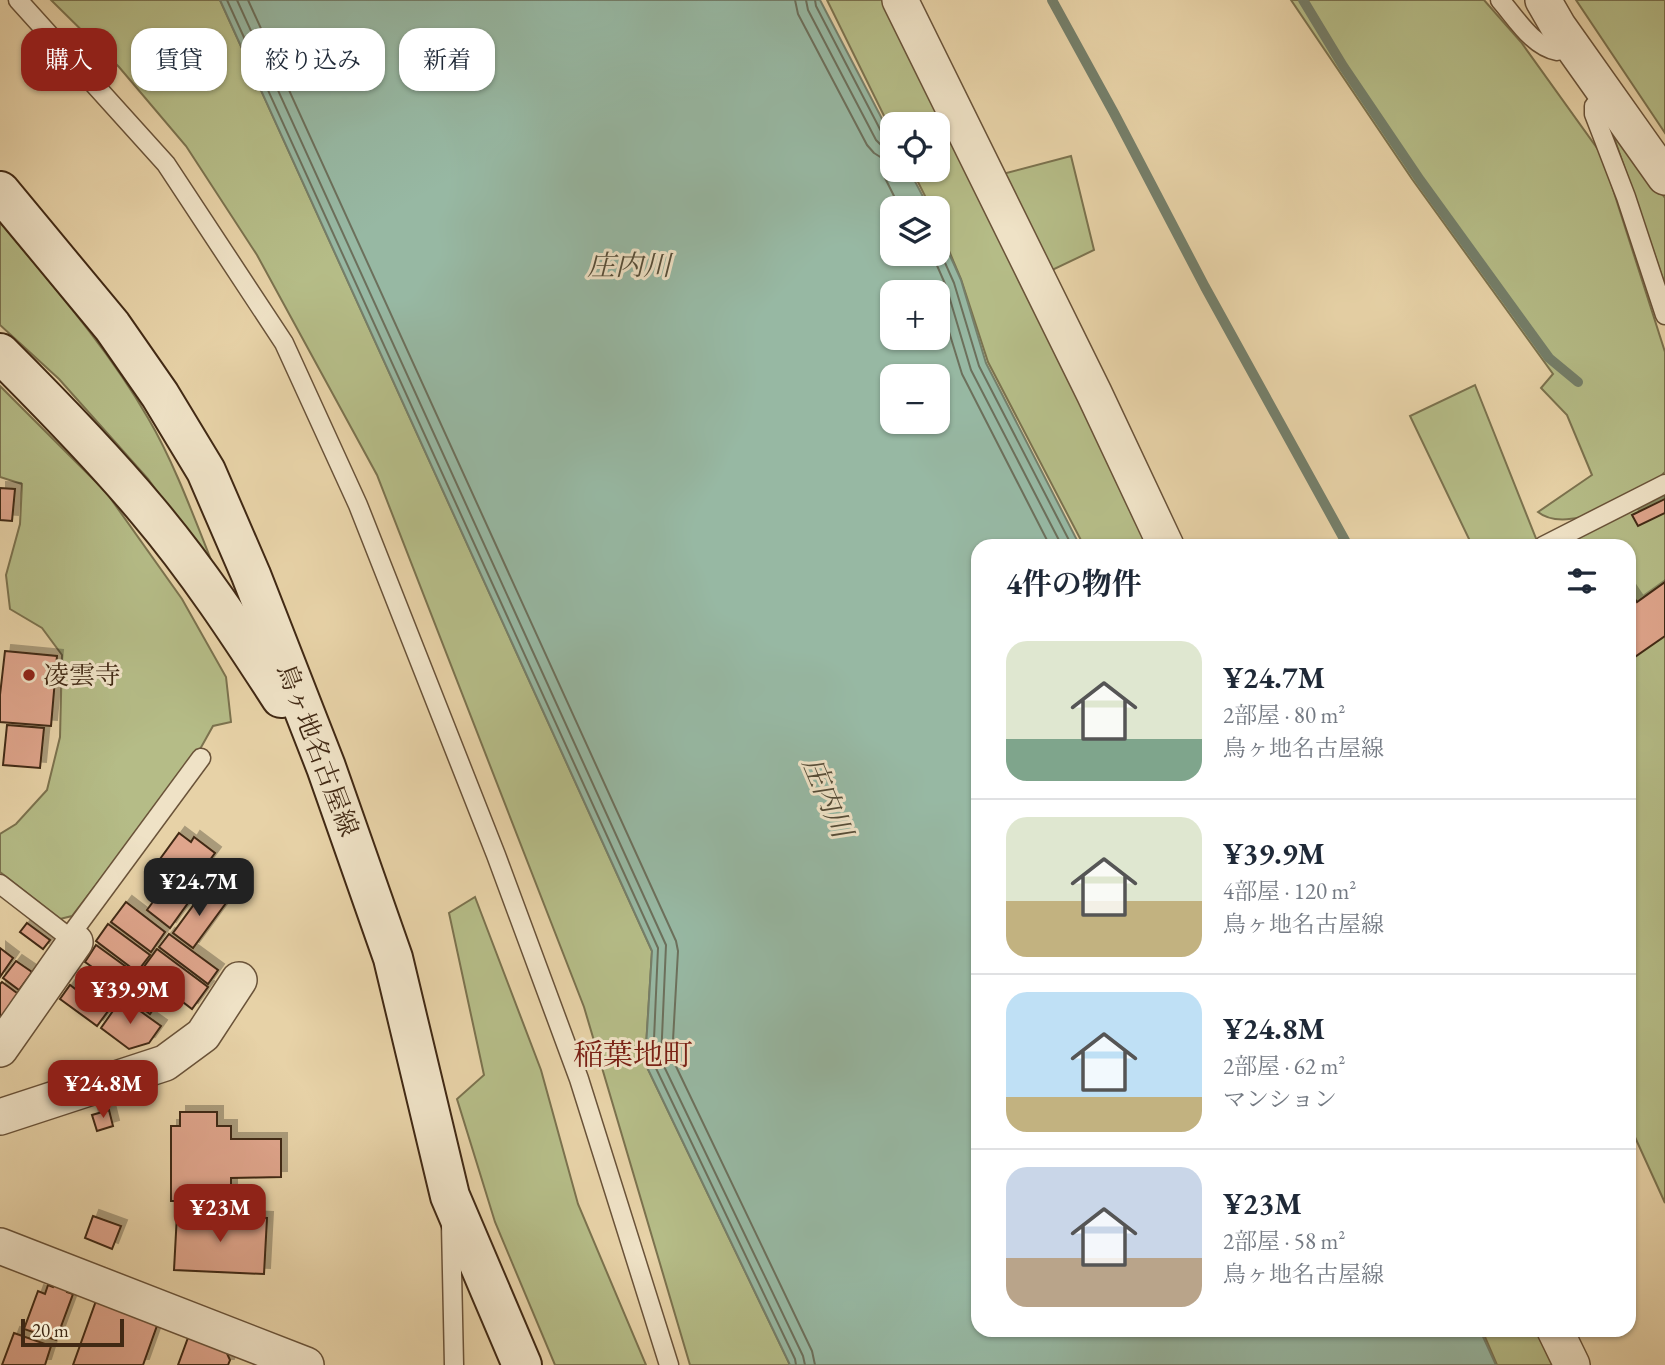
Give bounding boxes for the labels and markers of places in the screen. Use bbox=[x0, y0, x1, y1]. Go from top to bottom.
place label: 凌雲寺 bbox=[43, 658, 121, 692]
marker: 凌雲寺 bbox=[21, 667, 37, 683]
pin: ¥24.7M bbox=[142, 858, 256, 918]
pin: ¥39.9M bbox=[73, 967, 187, 1026]
pin: ¥24.8M bbox=[46, 1060, 160, 1120]
pin: ¥23M bbox=[179, 1184, 261, 1244]

